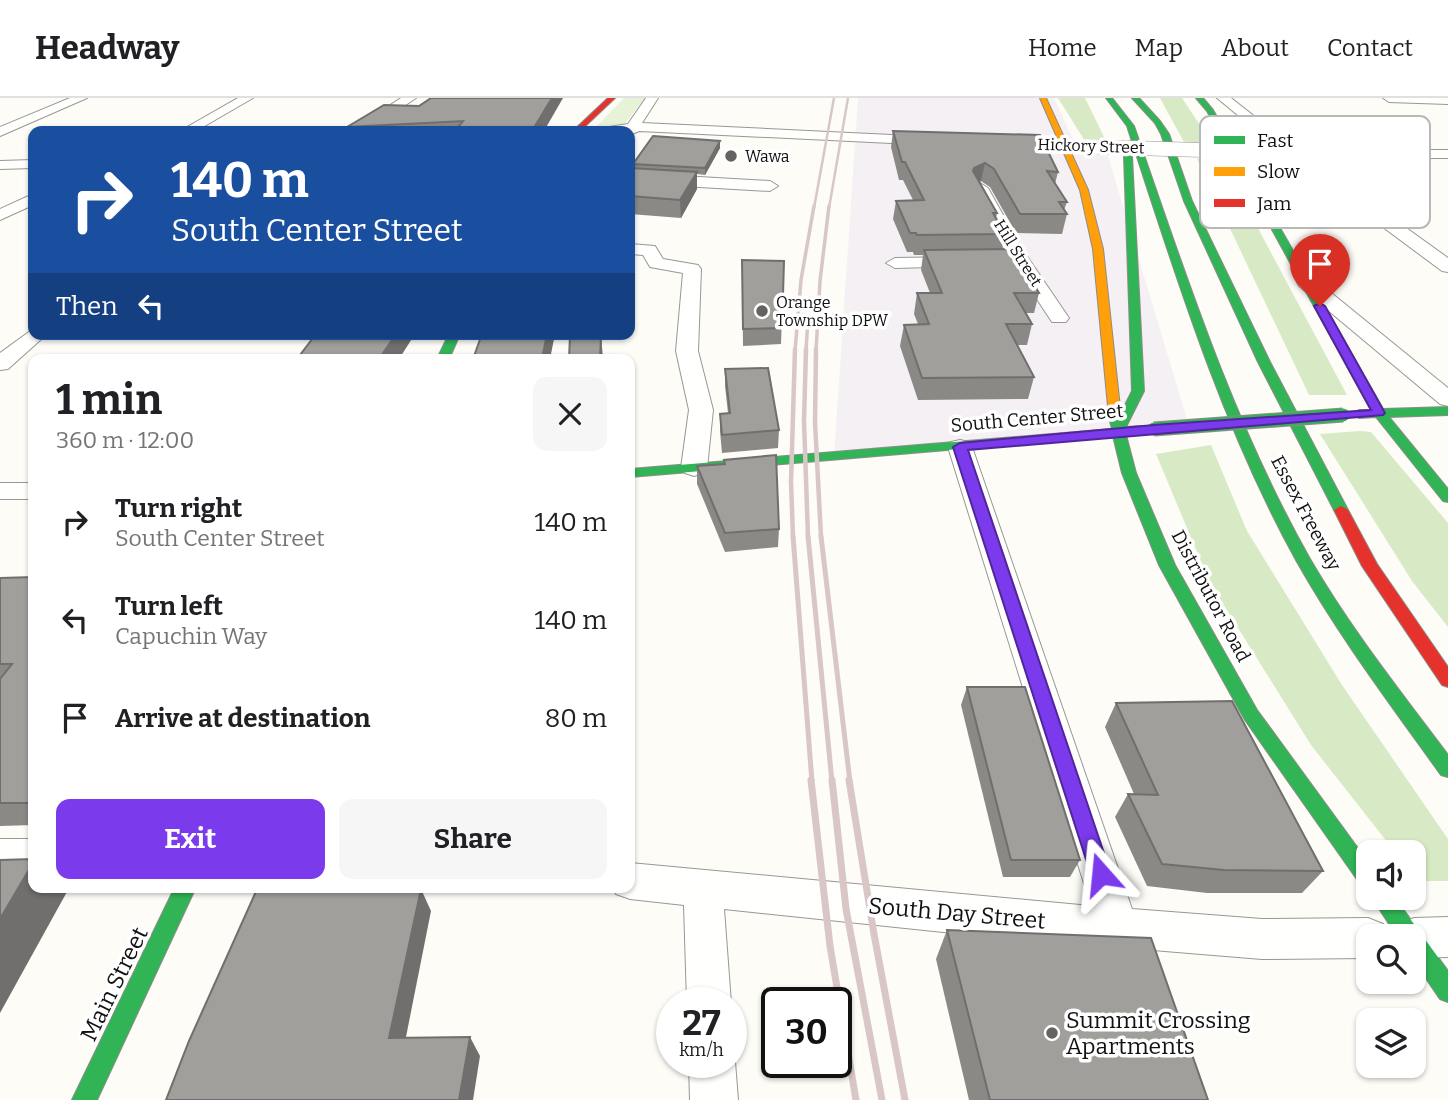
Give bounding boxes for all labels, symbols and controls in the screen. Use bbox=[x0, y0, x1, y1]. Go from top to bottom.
text: Headway bbox=[35, 28, 179, 68]
text: Home bbox=[1028, 34, 1097, 62]
text: Map bbox=[1135, 34, 1183, 62]
text: About bbox=[1221, 34, 1289, 62]
text: Contact bbox=[1327, 34, 1413, 62]
legend bbox=[1200, 116, 1430, 228]
text: Fast bbox=[1257, 129, 1294, 152]
street label: Hickory Street bbox=[1037, 135, 1145, 157]
place label: Wawa bbox=[745, 147, 790, 166]
marker: Wawa bbox=[723, 148, 739, 164]
text: 140 m bbox=[171, 151, 309, 210]
icon: right bbox=[56, 154, 147, 245]
text: Slow bbox=[1257, 160, 1300, 183]
text: Jam bbox=[1256, 192, 1291, 215]
text: South Center Street bbox=[171, 211, 463, 249]
street label: Hill Street bbox=[990, 216, 1046, 290]
pin bbox=[1290, 234, 1350, 306]
icon: arrive bbox=[1301, 245, 1339, 283]
icon: left bbox=[132, 287, 170, 325]
text: Then bbox=[56, 291, 118, 322]
place label: Orange Township DPW bbox=[776, 293, 889, 330]
marker: Orange Township DPW bbox=[754, 303, 770, 319]
text: 1 min bbox=[56, 375, 162, 425]
button: close bbox=[533, 377, 607, 451]
street label: South Center Street bbox=[950, 399, 1124, 437]
text: 360 m · 12:00 bbox=[56, 426, 194, 454]
street label: Essex Freeway bbox=[1266, 451, 1346, 575]
text: Turn right bbox=[115, 493, 242, 524]
icon: right bbox=[56, 503, 94, 541]
text: 140 m bbox=[535, 507, 607, 538]
text: South Center Street bbox=[115, 524, 325, 552]
street label: Distributor Road bbox=[1167, 526, 1255, 666]
text: Turn left bbox=[115, 591, 223, 622]
icon: left bbox=[56, 601, 94, 639]
text: 140 m bbox=[535, 605, 607, 636]
text: Capuchin Way bbox=[115, 622, 267, 650]
icon: arrive bbox=[56, 699, 94, 737]
text: Arrive at destination bbox=[115, 703, 370, 734]
text: 80 m bbox=[545, 703, 607, 734]
button: Exit bbox=[56, 799, 325, 879]
button: Share bbox=[339, 799, 607, 879]
position arrow bbox=[1064, 837, 1138, 911]
map controls bbox=[1356, 840, 1426, 1078]
button: sound bbox=[1356, 840, 1426, 910]
street label: South Day Street bbox=[867, 891, 1047, 935]
street label: Main Street bbox=[74, 922, 154, 1046]
button: search bbox=[1356, 924, 1426, 994]
speed limit sign: 30 bbox=[761, 987, 852, 1078]
text: 27 bbox=[682, 1002, 721, 1044]
place label: Summit Crossing Apartments bbox=[1066, 1006, 1251, 1060]
button: layers bbox=[1356, 1008, 1426, 1078]
marker: Summit Crossing Apartments bbox=[1044, 1025, 1060, 1041]
text: km/h bbox=[679, 1039, 724, 1061]

